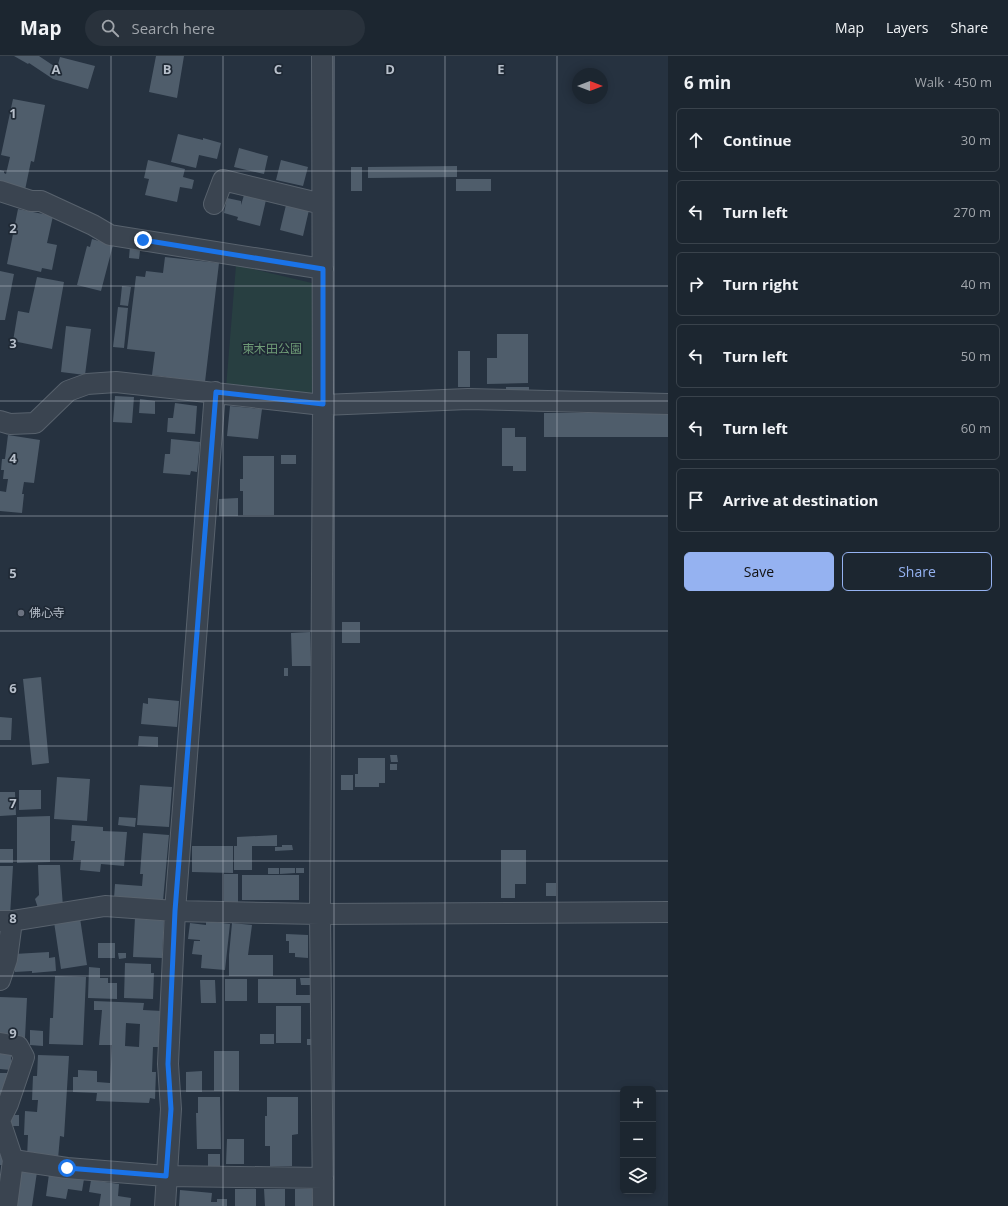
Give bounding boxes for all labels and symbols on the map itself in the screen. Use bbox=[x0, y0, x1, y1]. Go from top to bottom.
text: A bbox=[52, 60, 61, 78]
text: B bbox=[163, 60, 172, 78]
text: C bbox=[274, 60, 282, 78]
text: D bbox=[385, 60, 395, 78]
text: E bbox=[497, 60, 505, 78]
north arrow bbox=[572, 68, 608, 104]
text: 1 bbox=[9, 104, 17, 122]
text: 2 bbox=[9, 219, 17, 237]
route end bbox=[134, 231, 152, 249]
text: 3 bbox=[9, 334, 17, 352]
park label: 東木田公園 bbox=[242, 340, 302, 357]
text: 4 bbox=[9, 449, 17, 467]
text: 5 bbox=[9, 564, 17, 582]
place label: 佛心寺 bbox=[29, 604, 65, 621]
marker: 佛心寺 bbox=[16, 608, 26, 618]
text: 6 bbox=[9, 679, 17, 697]
text: 7 bbox=[9, 794, 17, 812]
text: 8 bbox=[9, 909, 17, 927]
text: 9 bbox=[9, 1024, 17, 1042]
route start bbox=[58, 1159, 76, 1177]

